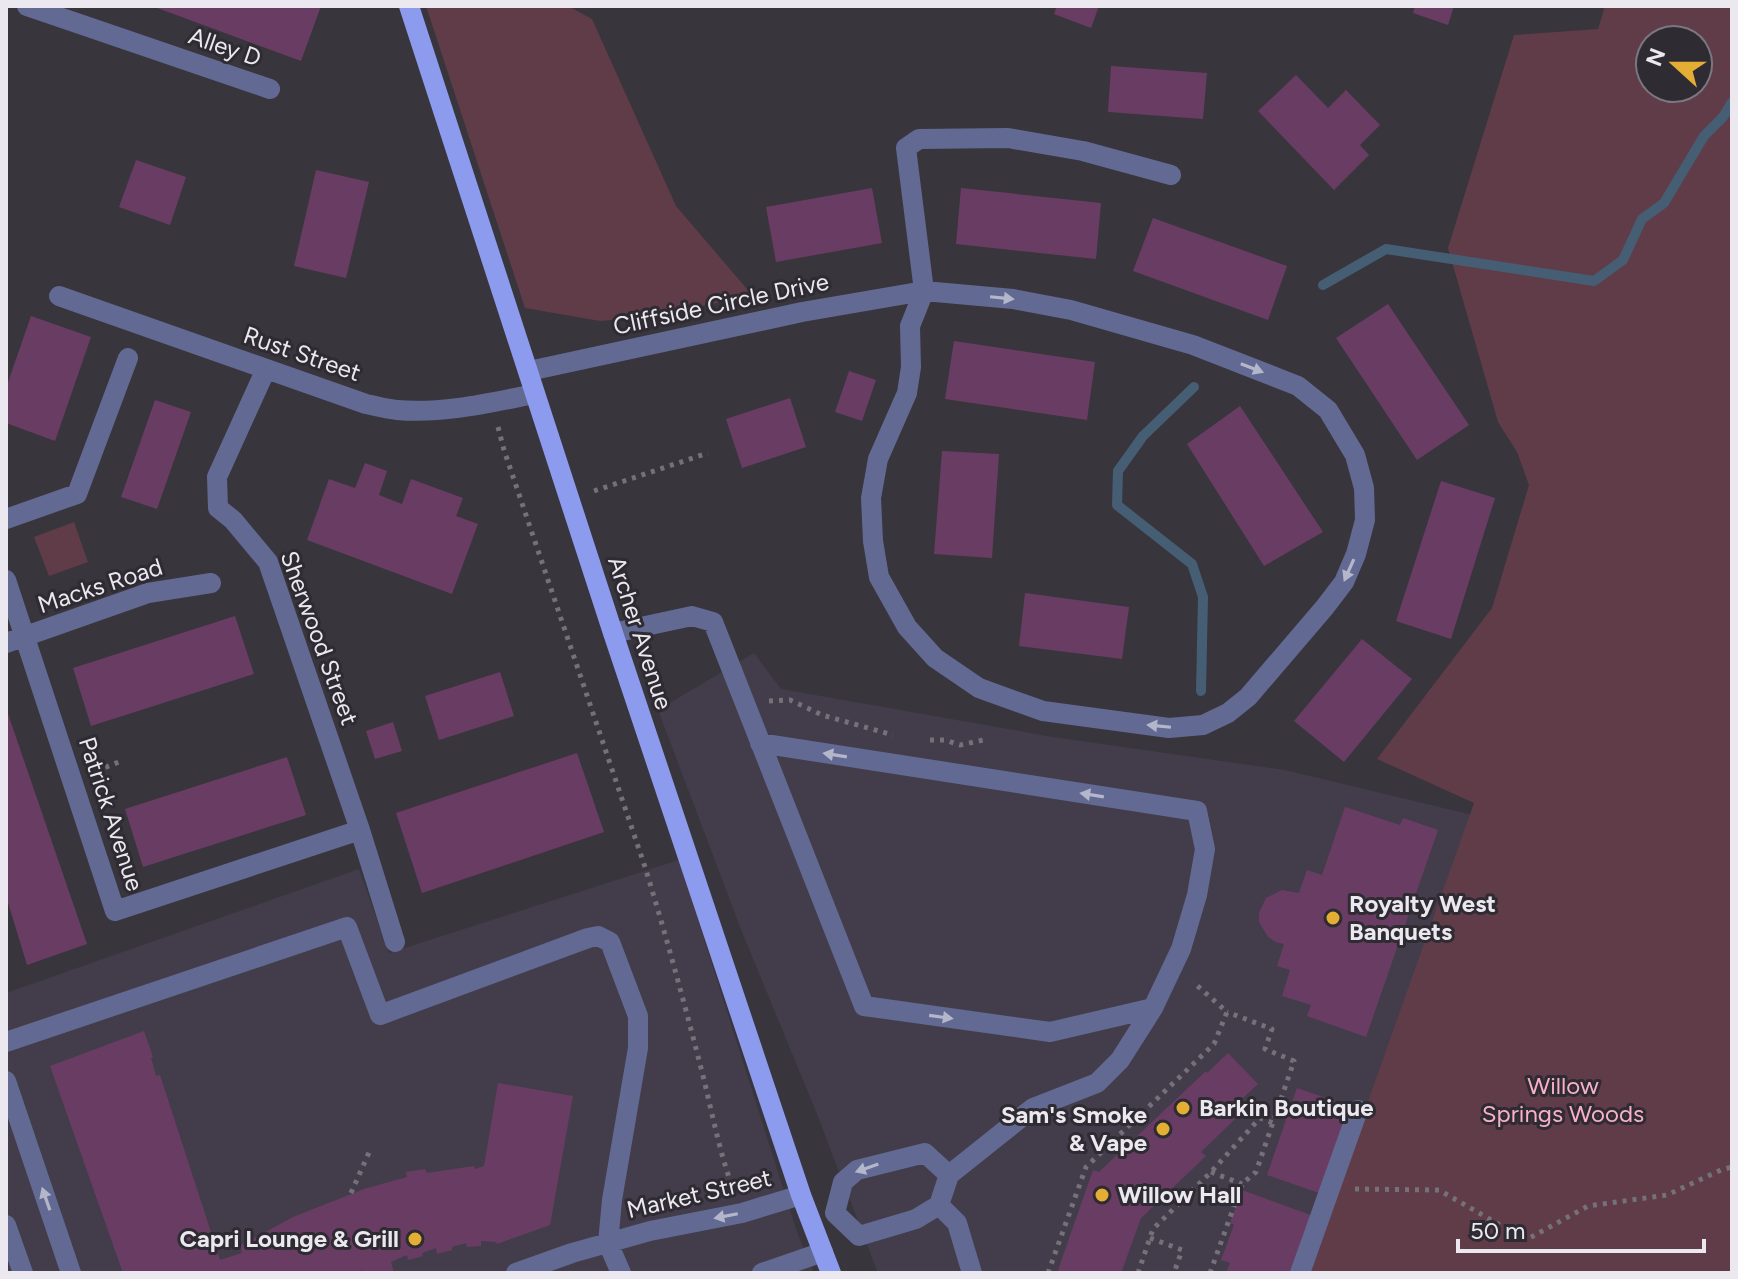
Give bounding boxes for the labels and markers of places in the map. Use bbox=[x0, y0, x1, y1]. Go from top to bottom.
place label: Royalty West Banquets bbox=[1349, 889, 1496, 946]
marker: Royalty West Banquets bbox=[1324, 909, 1342, 927]
place label: Barkin Boutique bbox=[1199, 1093, 1373, 1122]
marker: Barkin Boutique bbox=[1174, 1099, 1192, 1117]
place label: Sam's Smoke & Vape bbox=[1001, 1100, 1147, 1157]
marker: Sam's Smoke & Vape bbox=[1154, 1120, 1172, 1138]
place label: Willow Hall bbox=[1118, 1180, 1242, 1209]
marker: Willow Hall bbox=[1093, 1186, 1111, 1204]
place label: Capri Lounge & Grill bbox=[179, 1224, 399, 1253]
marker: Capri Lounge & Grill bbox=[406, 1230, 424, 1248]

